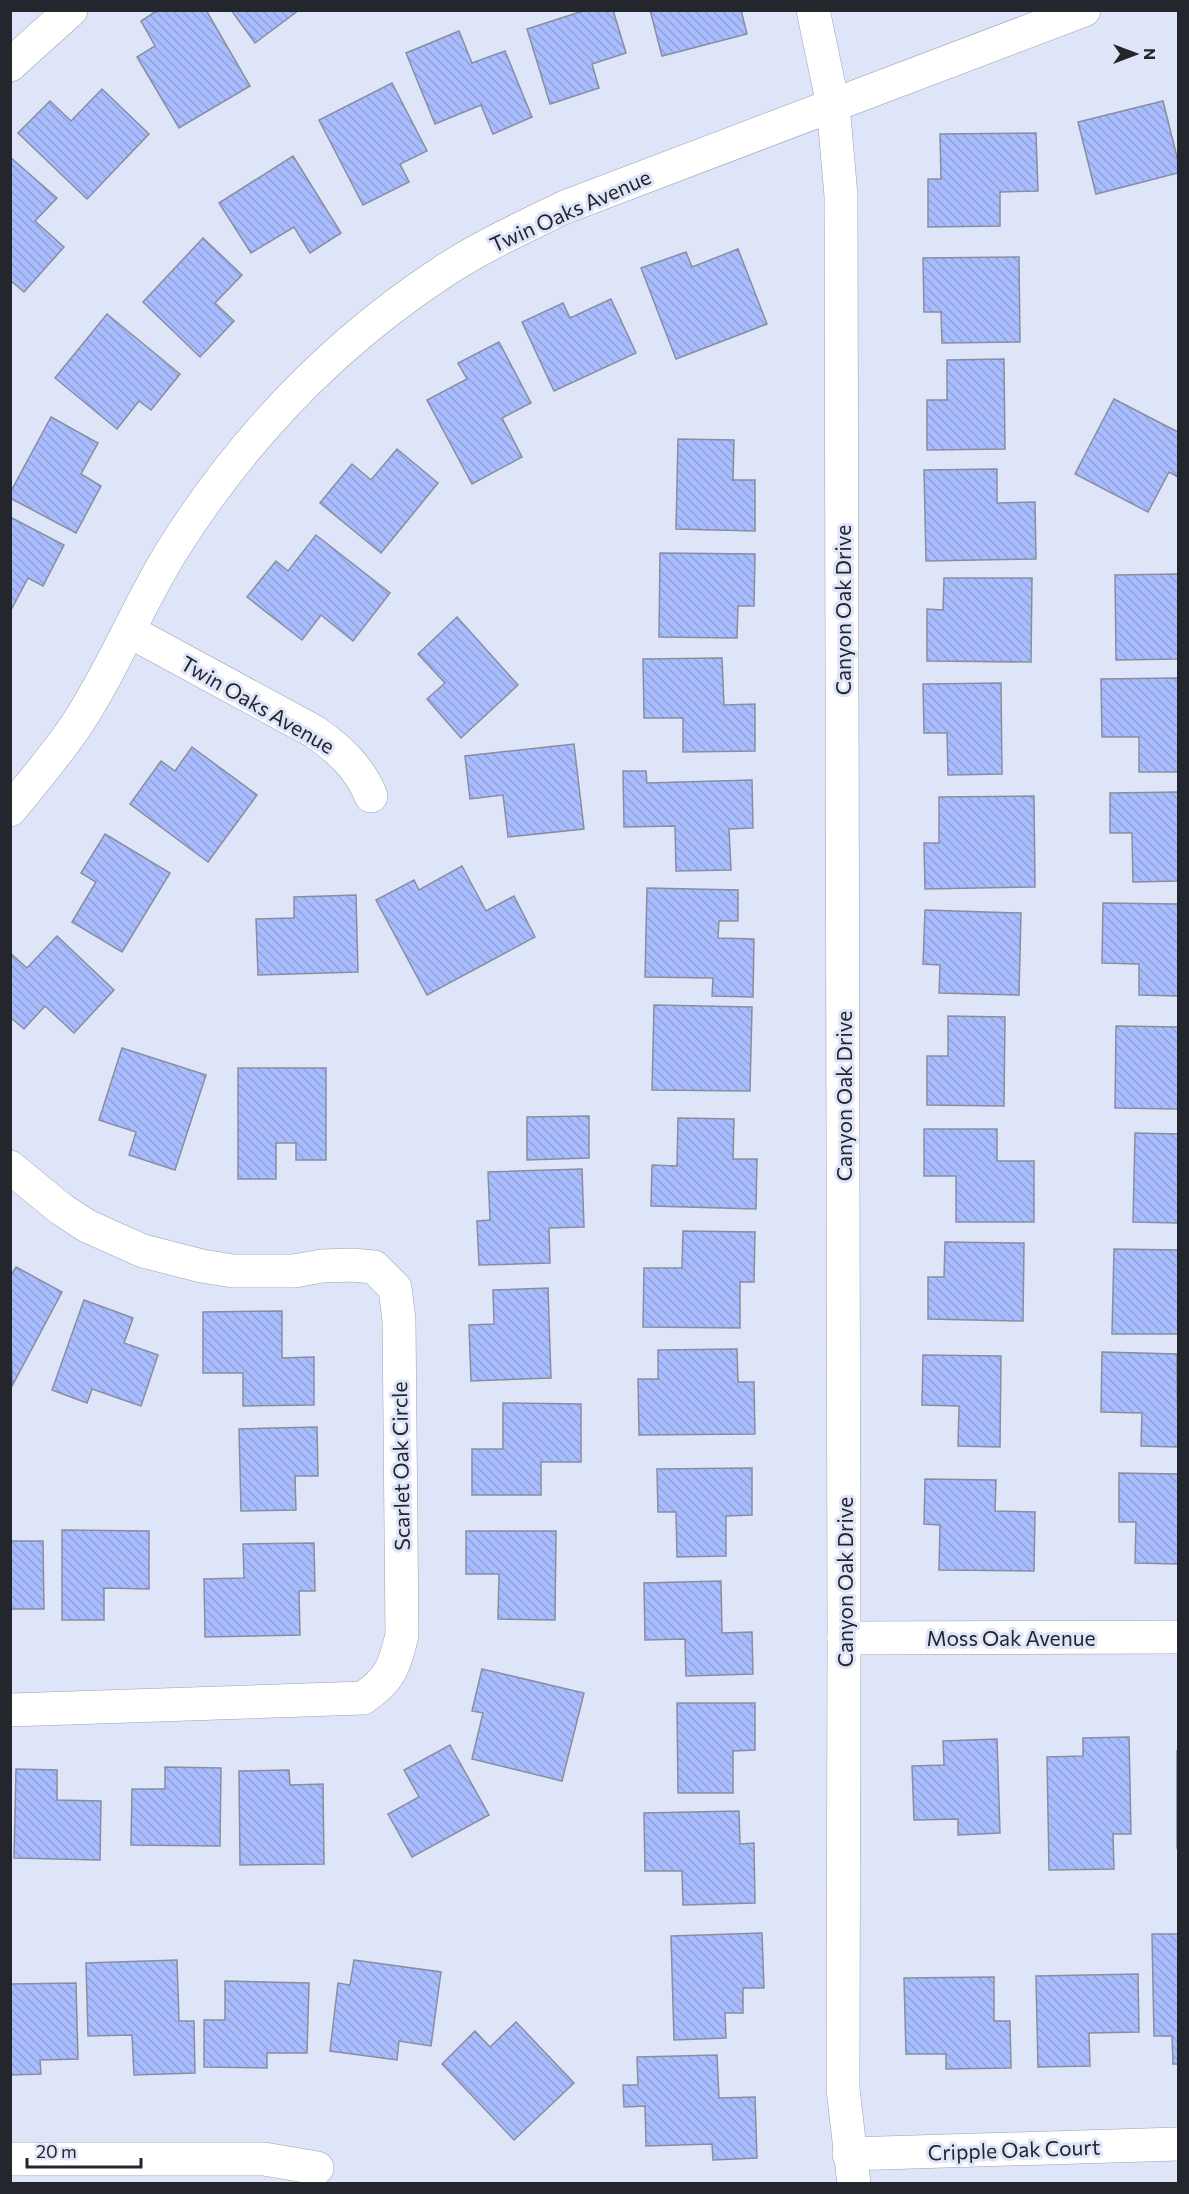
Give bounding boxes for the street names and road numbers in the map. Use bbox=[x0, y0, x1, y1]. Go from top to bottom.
street label: Twin Oaks Avenue bbox=[486, 163, 654, 257]
street label: Canyon Oak Drive bbox=[830, 525, 855, 695]
street label: Twin Oaks Avenue bbox=[177, 650, 339, 758]
street label: Canyon Oak Drive bbox=[831, 1011, 856, 1181]
street label: Scarlet Oak Circle bbox=[386, 1381, 414, 1551]
street label: Canyon Oak Drive bbox=[832, 1497, 857, 1667]
street label: Moss Oak Avenue bbox=[926, 1625, 1096, 1650]
street label: Cripple Oak Court bbox=[927, 2133, 1101, 2165]

